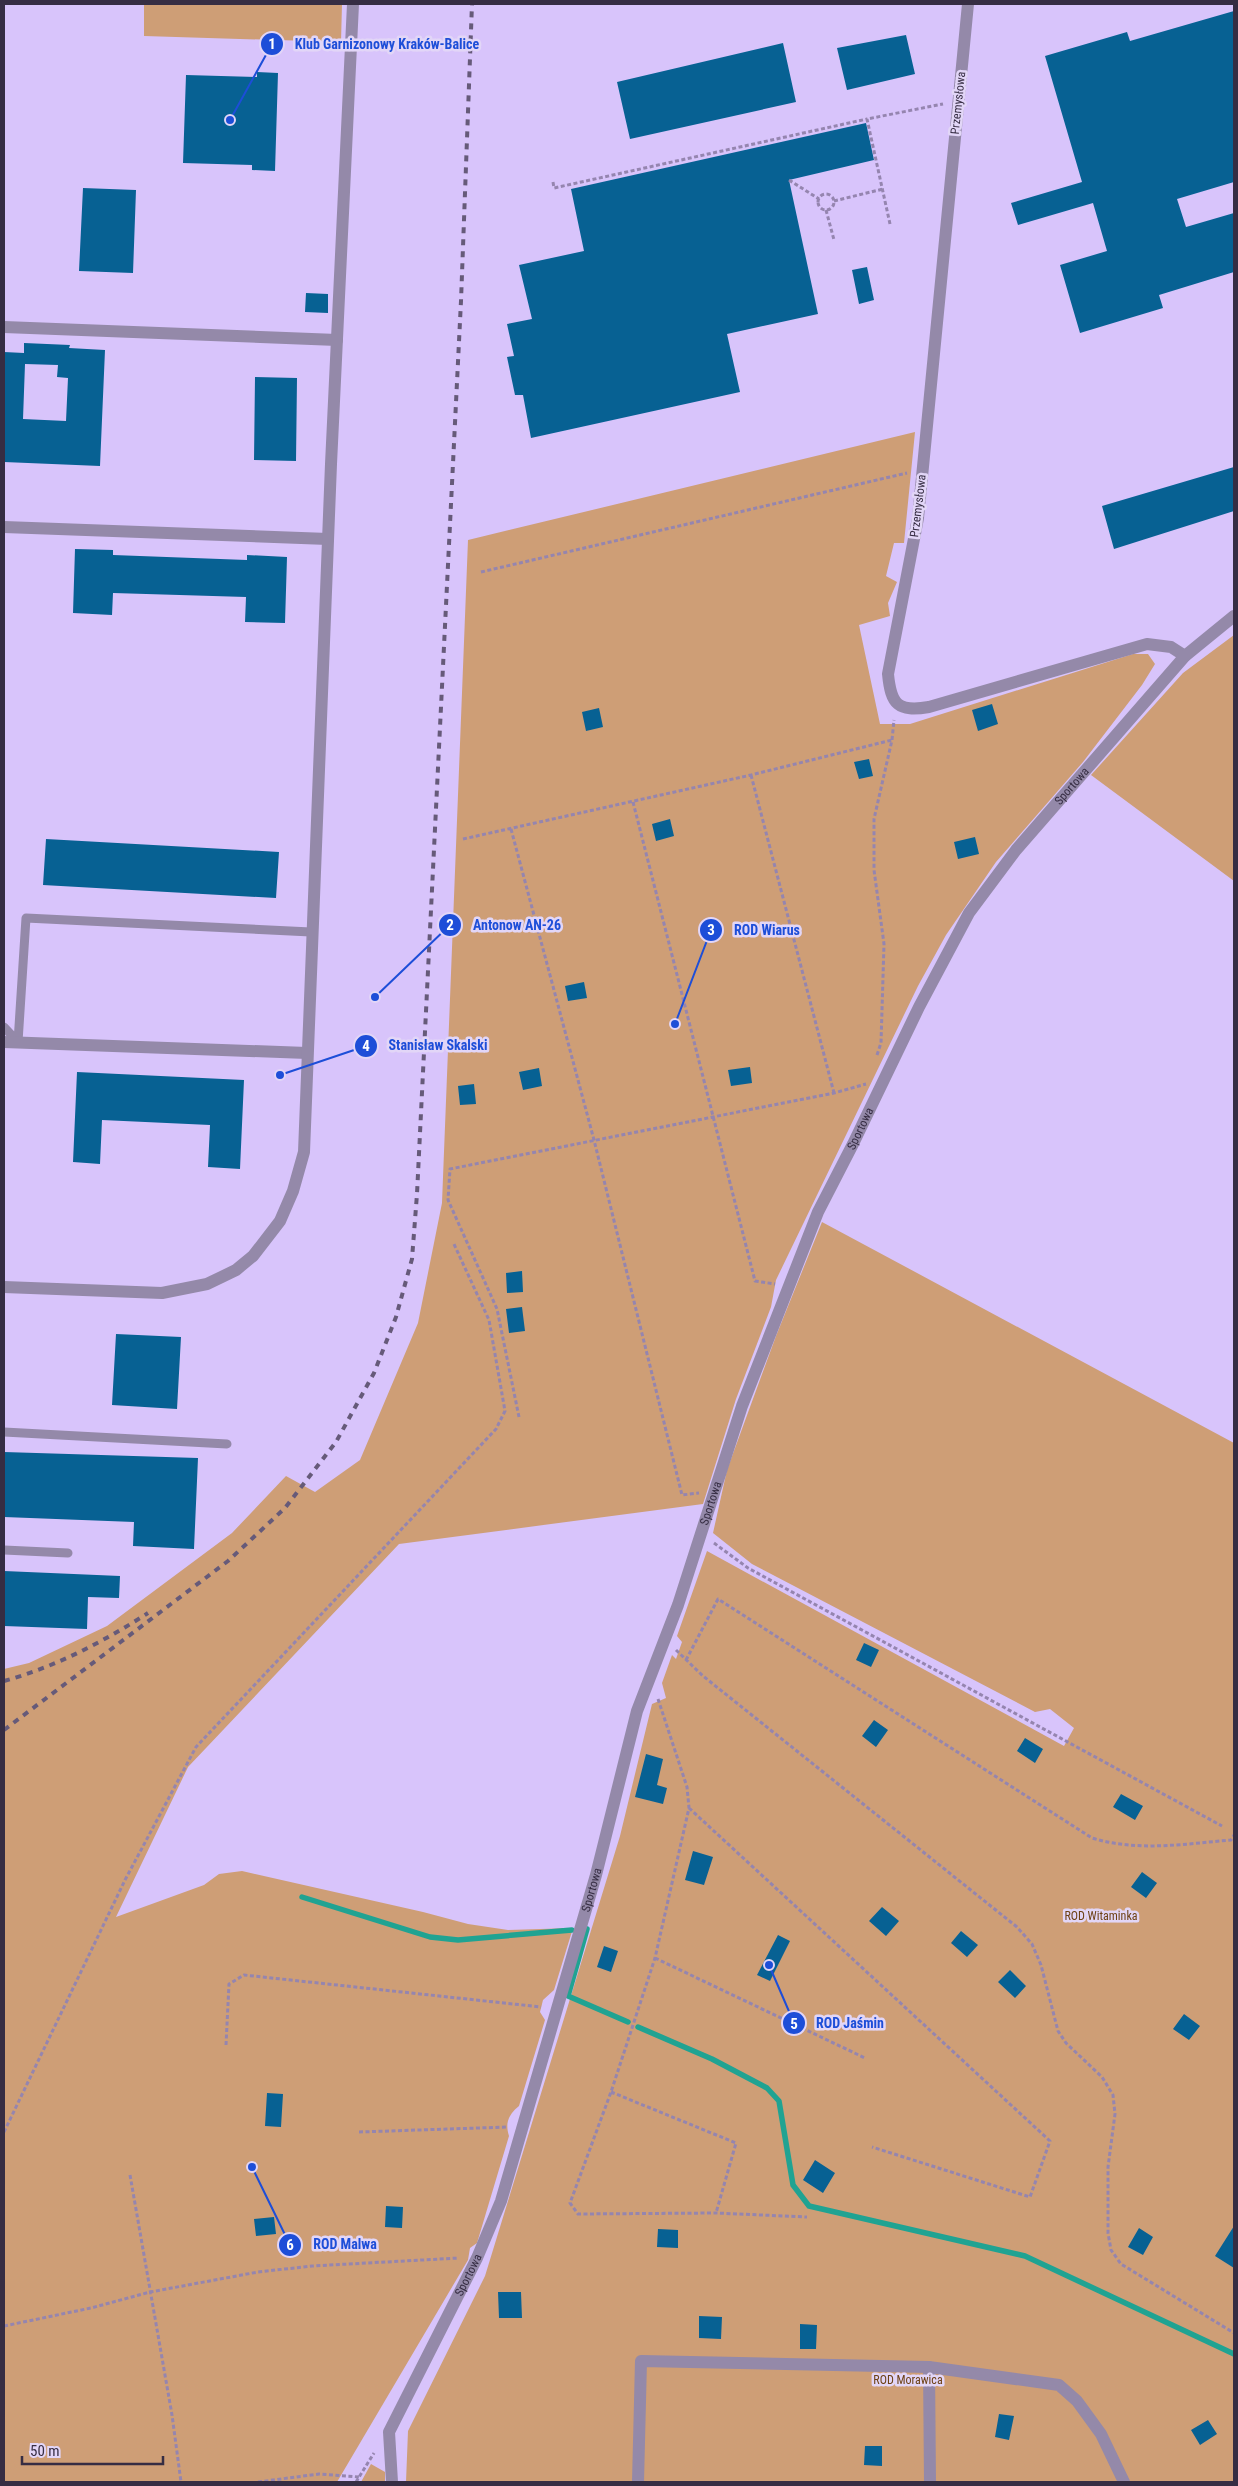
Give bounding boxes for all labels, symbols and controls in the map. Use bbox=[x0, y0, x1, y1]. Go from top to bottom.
callout: Klub Garnizonowy Kraków-Balice bbox=[259, 29, 489, 58]
text: 1 bbox=[268, 35, 276, 53]
text: Klub Garnizonowy Kraków-Balice bbox=[295, 36, 480, 52]
street label: Przemysłowa bbox=[948, 71, 968, 135]
street label: Przemysłowa bbox=[907, 474, 929, 538]
street label: Sportowa bbox=[1052, 764, 1092, 808]
callout: Antonow AN-26 bbox=[438, 910, 571, 939]
text: 2 bbox=[446, 916, 454, 934]
callout: ROD Wiarus bbox=[699, 916, 810, 945]
text: Antonow AN-26 bbox=[473, 917, 561, 933]
text: 3 bbox=[707, 921, 715, 939]
text: ROD Wiarus bbox=[734, 922, 800, 938]
callout: Stanisław Skalski bbox=[353, 1031, 497, 1060]
text: 4 bbox=[362, 1037, 370, 1055]
text: Stanisław Skalski bbox=[389, 1037, 487, 1053]
street label: Sportowa bbox=[844, 1105, 877, 1152]
street label: Sportowa bbox=[697, 1479, 724, 1527]
street label: Sportowa bbox=[579, 1866, 605, 1914]
park label: ROD Witaminka bbox=[1064, 1909, 1138, 1923]
callout: ROD Jaśmin bbox=[781, 2009, 894, 2038]
text: 5 bbox=[790, 2015, 798, 2033]
text: ROD Jaśmin bbox=[816, 2015, 884, 2031]
callout: ROD Malwa bbox=[278, 2230, 386, 2259]
text: 6 bbox=[286, 2236, 294, 2254]
text: ROD Malwa bbox=[313, 2236, 377, 2252]
street label: Sportowa bbox=[452, 2252, 485, 2298]
park label: ROD Morawica bbox=[873, 2373, 943, 2387]
scale bar bbox=[22, 2434, 164, 2466]
text: 50 m bbox=[30, 2442, 60, 2460]

